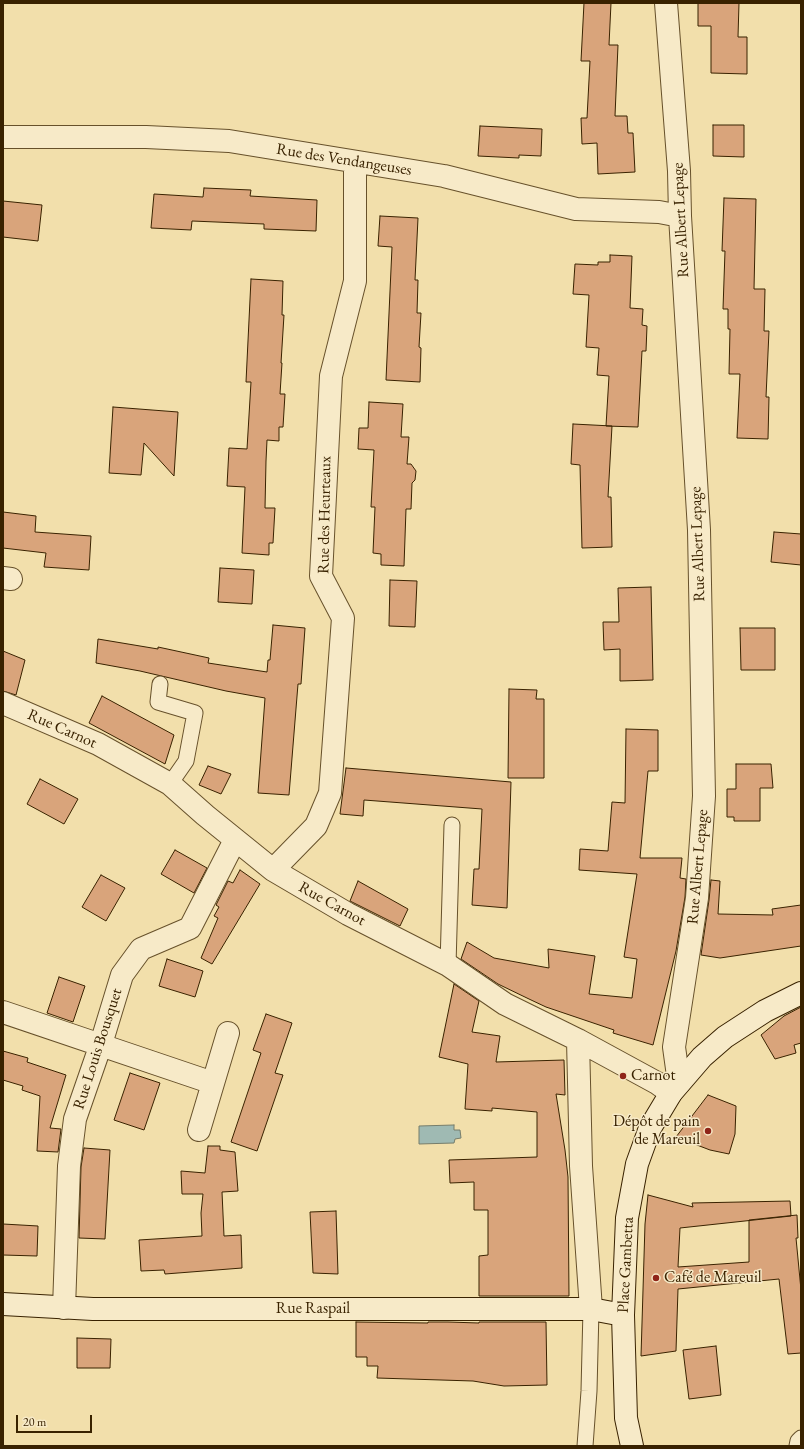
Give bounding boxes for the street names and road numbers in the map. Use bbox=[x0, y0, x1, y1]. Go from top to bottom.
street label: Rue des Vendangeuses bbox=[275, 140, 413, 180]
street label: Rue Albert Lepage bbox=[668, 162, 694, 278]
street label: Rue des Heurteaux bbox=[314, 456, 336, 574]
street label: Rue Albert Lepage bbox=[686, 486, 710, 602]
street label: Rue Carnot bbox=[24, 705, 100, 753]
street label: Rue Albert Lepage bbox=[683, 809, 713, 925]
street label: Rue Carnot bbox=[295, 878, 369, 930]
street label: Rue Louis Bousquet bbox=[69, 986, 127, 1112]
street label: Place Gambetta bbox=[614, 1217, 638, 1313]
street label: Rue Raspail bbox=[276, 1299, 350, 1319]

